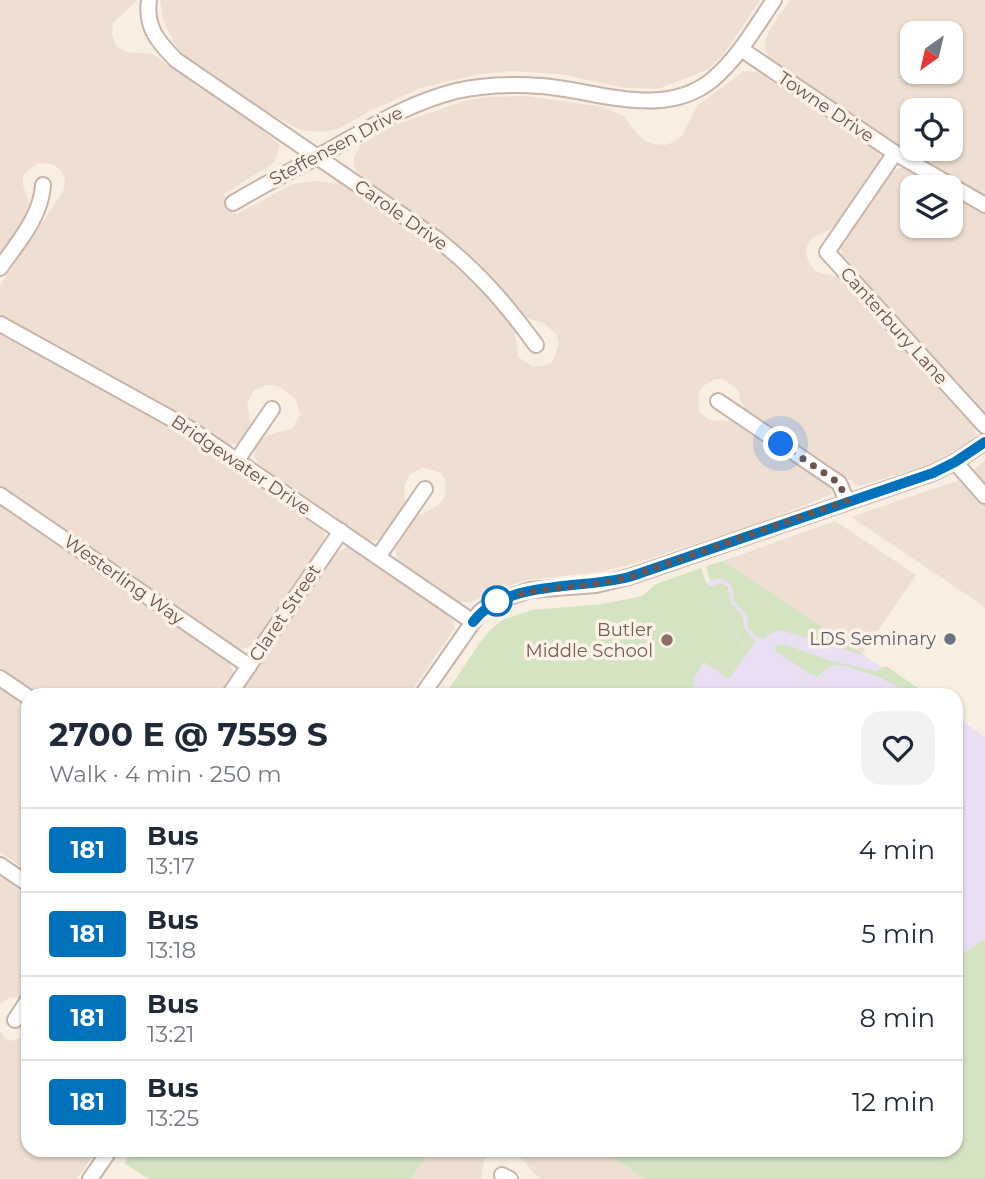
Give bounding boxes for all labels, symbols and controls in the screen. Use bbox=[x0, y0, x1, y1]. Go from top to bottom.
north arrow bbox=[900, 21, 962, 84]
map controls bbox=[900, 21, 963, 238]
street label: Towne Drive bbox=[774, 67, 878, 147]
button: locate bbox=[900, 98, 963, 161]
street label: Steffensen Drive bbox=[266, 102, 406, 190]
street label: Carole Drive bbox=[350, 175, 452, 255]
button: layers bbox=[900, 175, 963, 238]
street label: Canterbury Lane bbox=[835, 263, 953, 389]
street label: Bridgewater Drive bbox=[167, 410, 315, 520]
your location bbox=[763, 426, 798, 461]
street label: Westerling Way bbox=[60, 530, 188, 630]
street label: Claret Street bbox=[244, 560, 326, 666]
unlabelled marker bbox=[482, 586, 512, 616]
place label: Butler Middle School bbox=[525, 619, 653, 662]
place label: LDS Seminary bbox=[809, 628, 936, 650]
marker: LDS Seminary bbox=[942, 631, 958, 647]
marker: Butler Middle School bbox=[659, 632, 675, 648]
button: heart bbox=[861, 711, 935, 785]
text: 2700 E @ 7559 S bbox=[49, 714, 328, 754]
text: Walk · 4 min · 250 m bbox=[49, 760, 282, 788]
text: Bus bbox=[147, 820, 199, 852]
text: 4 min bbox=[859, 834, 935, 866]
text: 181 bbox=[70, 835, 105, 864]
text: 13:17 bbox=[147, 852, 195, 880]
text: Bus bbox=[147, 904, 199, 936]
text: 5 min bbox=[861, 918, 935, 950]
text: 181 bbox=[70, 919, 105, 948]
text: 13:18 bbox=[147, 936, 196, 964]
text: Bus bbox=[147, 988, 199, 1020]
text: 8 min bbox=[859, 1002, 935, 1034]
text: 181 bbox=[70, 1003, 105, 1032]
text: 13:21 bbox=[147, 1020, 195, 1048]
text: Bus bbox=[147, 1072, 199, 1104]
text: 12 min bbox=[852, 1086, 935, 1118]
text: 181 bbox=[70, 1087, 105, 1116]
text: 13:25 bbox=[147, 1104, 199, 1132]

